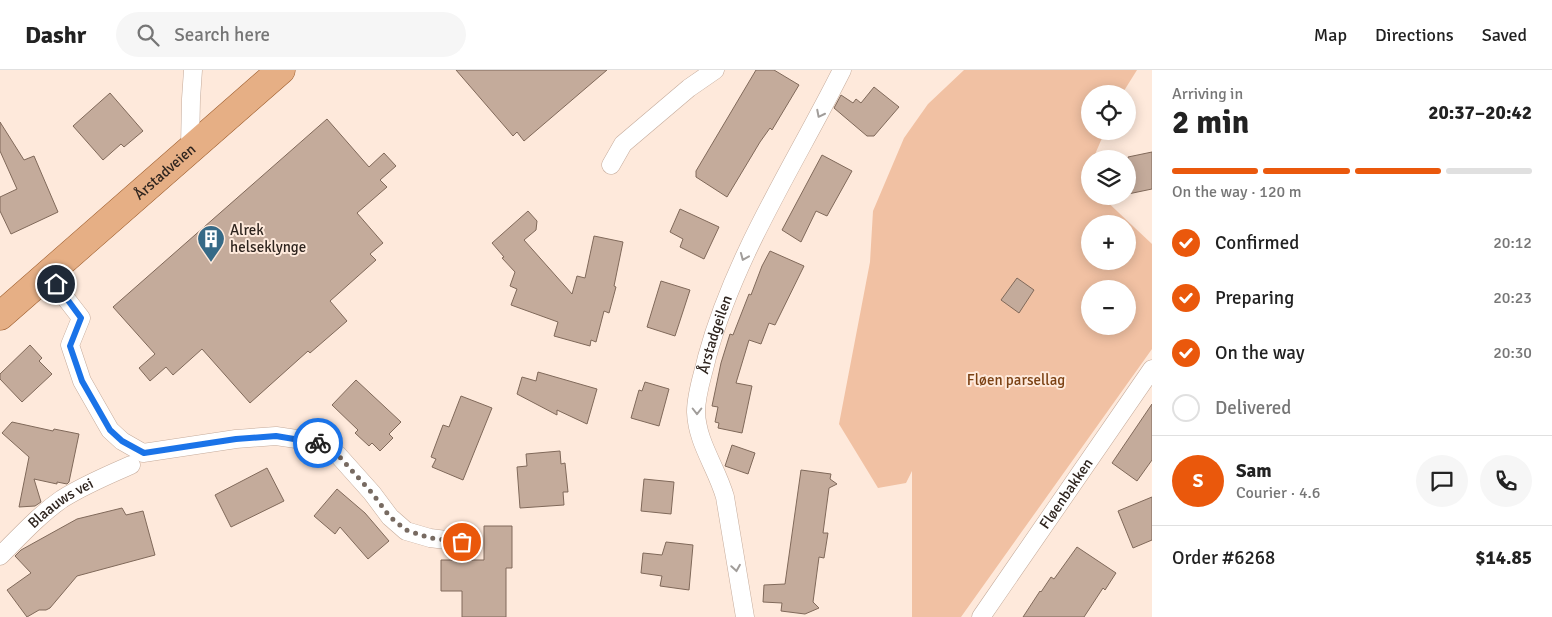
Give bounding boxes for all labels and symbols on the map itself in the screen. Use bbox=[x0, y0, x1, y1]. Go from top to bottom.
one-way arrow bbox=[817, 108, 827, 117]
street label: Årstadveien bbox=[130, 140, 199, 204]
place label: Alrek helseklynge bbox=[230, 221, 306, 256]
building icon: Alrek helseklynge bbox=[196, 224, 226, 263]
one-way arrow bbox=[740, 252, 751, 261]
pin bbox=[35, 263, 77, 305]
street label: Årstadgeilen bbox=[694, 293, 736, 376]
park label: Fløen parsellag bbox=[967, 371, 1065, 389]
one-way arrow bbox=[692, 408, 702, 416]
courier bbox=[293, 418, 343, 468]
street label: Fløenbakken bbox=[1036, 455, 1097, 532]
street label: Blaauws vei bbox=[24, 474, 96, 532]
pin bbox=[441, 521, 483, 563]
one-way arrow bbox=[730, 564, 741, 572]

